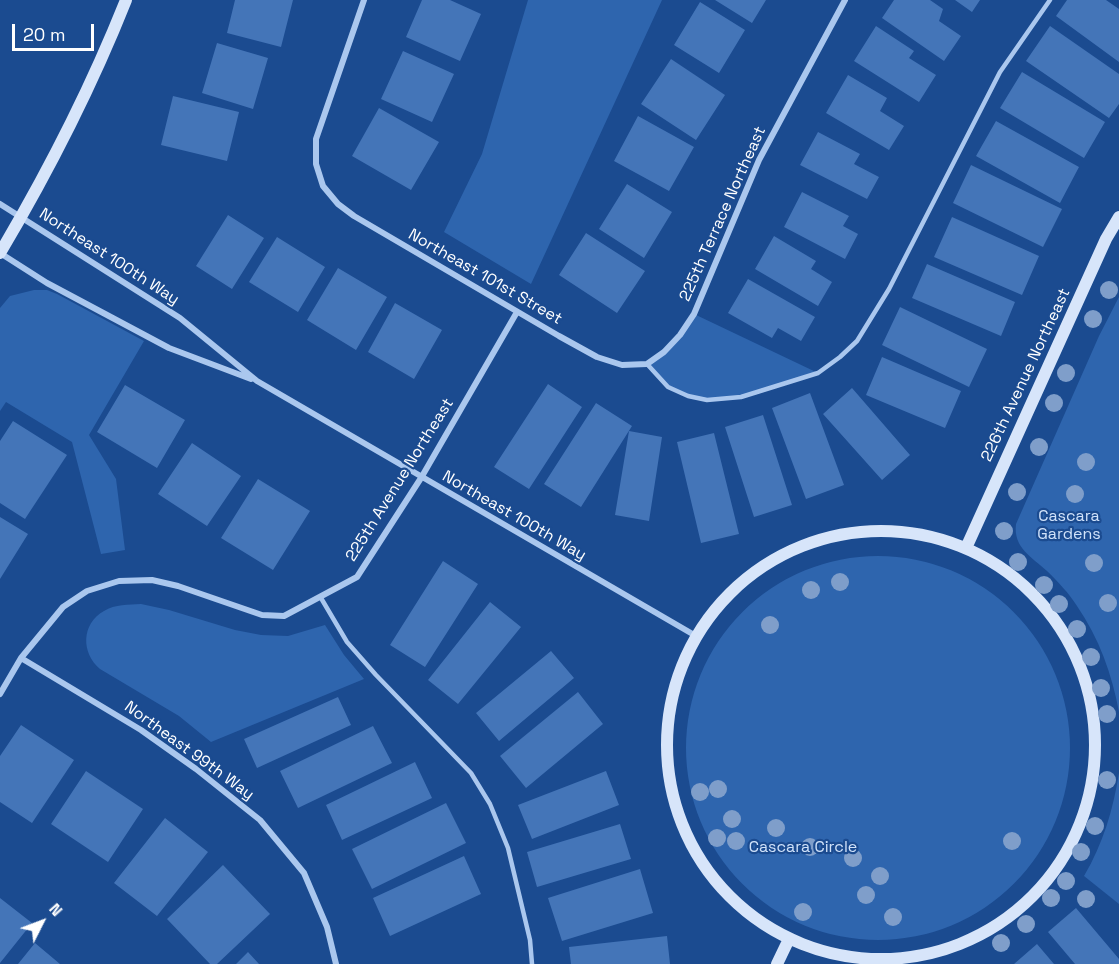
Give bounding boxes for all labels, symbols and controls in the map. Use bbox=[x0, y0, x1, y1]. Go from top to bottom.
scale bar bbox=[15, 12, 98, 50]
text: 20 m bbox=[23, 23, 66, 46]
street label: 225th Terrace Northeast bbox=[676, 124, 770, 304]
street label: Northeast 100th Way bbox=[35, 205, 183, 309]
street label: Northeast 101st Street bbox=[405, 225, 565, 329]
street label: 226th Avenue Northeast bbox=[977, 285, 1075, 465]
street label: 225th Avenue Northeast bbox=[342, 395, 458, 565]
street label: Northeast 100th Way bbox=[439, 467, 589, 565]
park label: Cascara Gardens bbox=[1037, 507, 1101, 545]
street label: Northeast 99th Way bbox=[120, 698, 258, 804]
park label: Cascara Circle bbox=[749, 838, 857, 858]
north arrow bbox=[12, 892, 72, 952]
text: N bbox=[44, 899, 67, 921]

